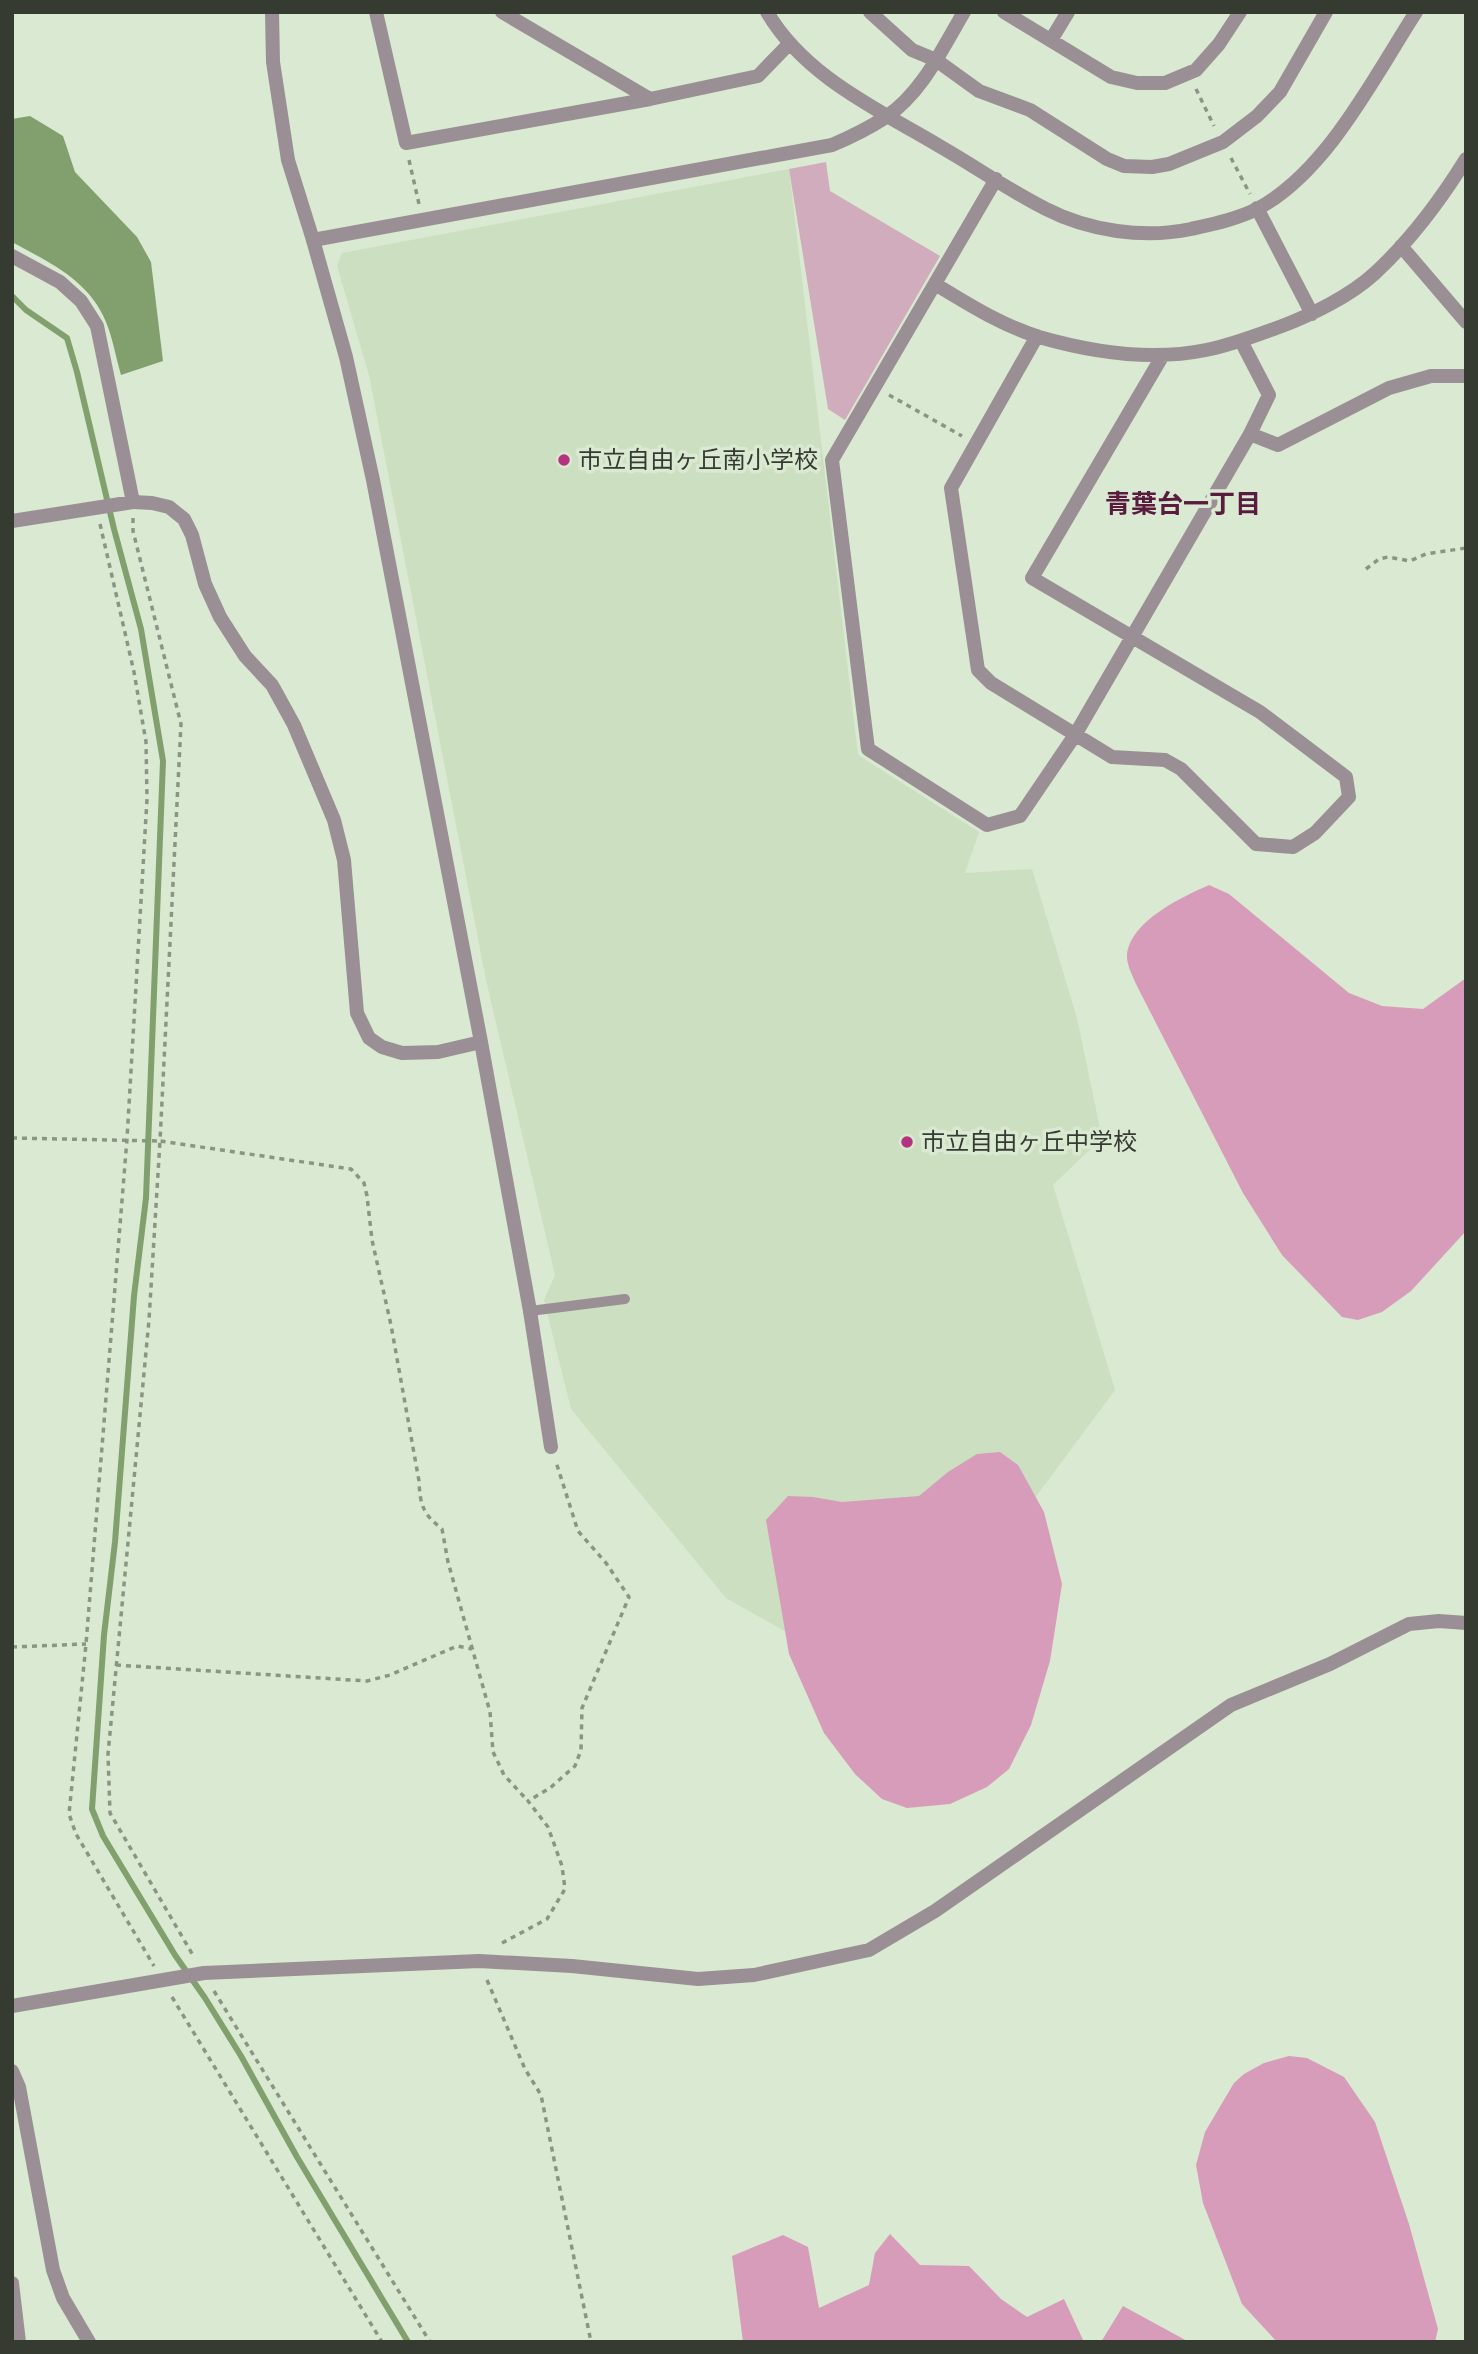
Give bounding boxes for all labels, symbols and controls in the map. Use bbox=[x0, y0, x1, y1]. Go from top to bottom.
place label: 市立自由ヶ丘南小学校 bbox=[578, 443, 818, 478]
marker: 市立自由ヶ丘南小学校 bbox=[556, 452, 572, 468]
district label: 青葉台一丁目 bbox=[1105, 486, 1261, 523]
place label: 市立自由ヶ丘中学校 bbox=[921, 1125, 1137, 1160]
marker: 市立自由ヶ丘中学校 bbox=[899, 1134, 915, 1150]

